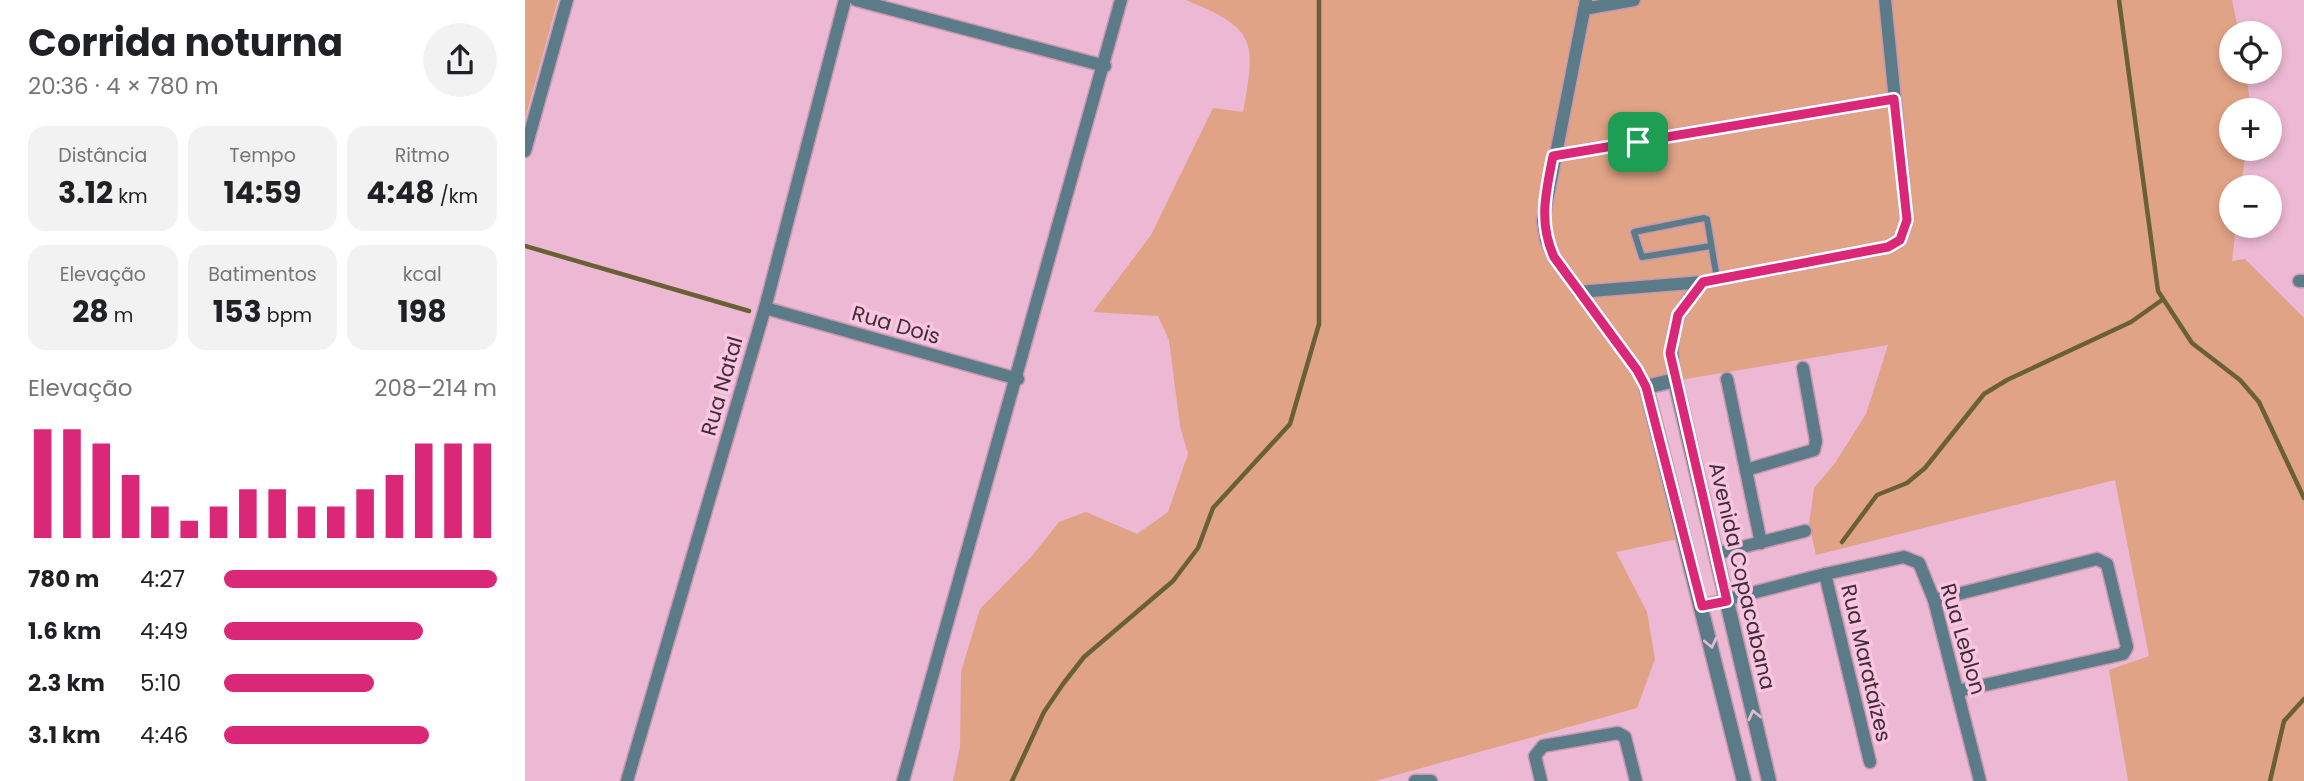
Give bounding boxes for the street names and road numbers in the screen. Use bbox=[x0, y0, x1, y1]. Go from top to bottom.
street label: Rua Dois bbox=[849, 298, 944, 351]
street label: Rua Natal bbox=[694, 333, 750, 439]
street label: Avenida Copacabana bbox=[1702, 459, 1783, 692]
street label: Rua Leblon bbox=[1934, 580, 1993, 698]
street label: Rua Marataízes bbox=[1834, 581, 1899, 745]

